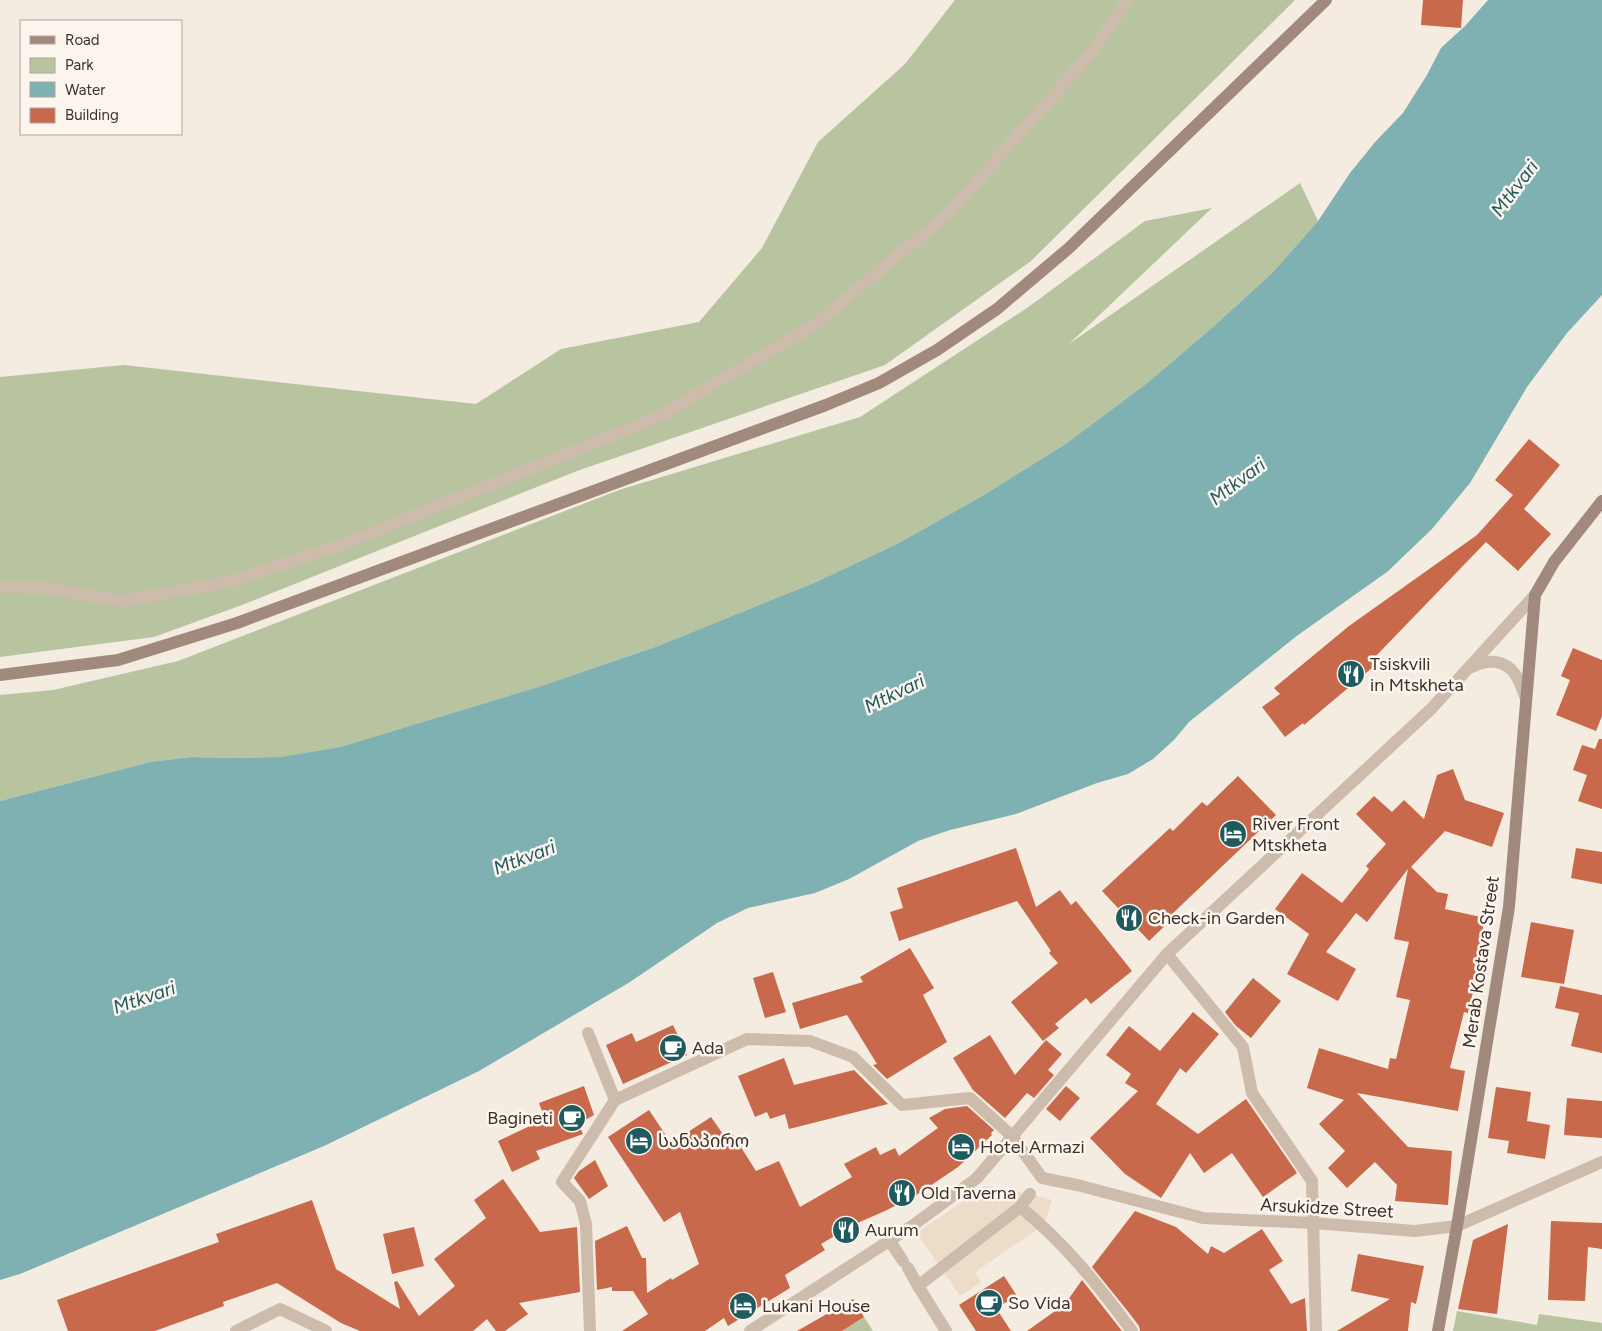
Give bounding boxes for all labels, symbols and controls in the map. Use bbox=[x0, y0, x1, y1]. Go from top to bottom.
legend bbox=[20, 20, 182, 135]
text: Road bbox=[65, 31, 100, 49]
text: Park bbox=[65, 56, 94, 74]
text: Water bbox=[65, 81, 105, 99]
text: Building bbox=[65, 106, 119, 124]
water label: Mtkvari bbox=[1486, 155, 1543, 221]
water label: Mtkvari bbox=[1205, 453, 1270, 510]
place label: Tsiskvili in Mtskheta bbox=[1370, 653, 1464, 696]
restaurant icon: Tsiskvili in Mtskheta bbox=[1336, 659, 1366, 689]
water label: Mtkvari bbox=[860, 669, 929, 718]
place label: River Front Mtskheta bbox=[1252, 813, 1340, 856]
hotel icon: River Front Mtskheta bbox=[1218, 819, 1248, 849]
water label: Mtkvari bbox=[490, 835, 559, 880]
street label: Merab Kostava Street bbox=[1458, 874, 1504, 1050]
restaurant icon: Check-in Garden bbox=[1114, 903, 1144, 933]
place label: Check-in Garden bbox=[1148, 907, 1285, 929]
water label: Mtkvari bbox=[110, 976, 179, 1019]
cafe icon: Ada bbox=[658, 1033, 688, 1063]
place label: Ada bbox=[692, 1037, 724, 1059]
cafe icon: Bagineti bbox=[557, 1103, 587, 1133]
place label: Bagineti bbox=[487, 1107, 553, 1129]
hotel icon: სანაპირო bbox=[624, 1126, 654, 1156]
place label: სანაპირო bbox=[658, 1130, 749, 1152]
hotel icon: Hotel Armazi bbox=[946, 1132, 976, 1162]
place label: Hotel Armazi bbox=[980, 1136, 1085, 1158]
restaurant icon: Old Taverna bbox=[887, 1178, 917, 1208]
place label: Old Taverna bbox=[921, 1182, 1016, 1204]
street label: Arsukidze Street bbox=[1260, 1194, 1395, 1222]
restaurant icon: Aurum bbox=[831, 1215, 861, 1245]
place label: Aurum bbox=[865, 1219, 919, 1241]
cafe icon: So Vida bbox=[974, 1288, 1004, 1318]
hotel icon: Lukani House bbox=[728, 1291, 758, 1321]
place label: So Vida bbox=[1008, 1292, 1070, 1314]
place label: Lukani House bbox=[762, 1295, 870, 1317]

